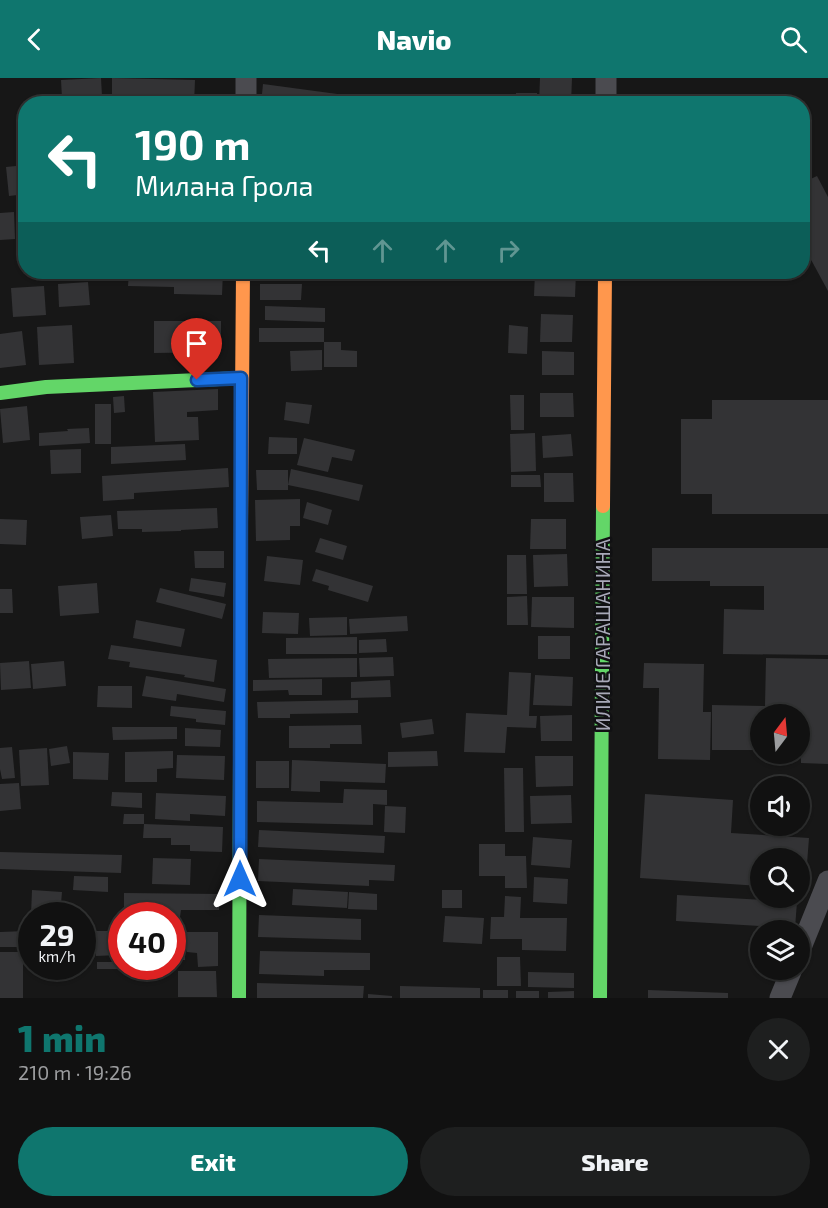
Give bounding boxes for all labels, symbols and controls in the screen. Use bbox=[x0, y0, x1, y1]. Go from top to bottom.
icon: back bbox=[18, 23, 51, 56]
text: Navio bbox=[376, 23, 452, 55]
icon: search bbox=[777, 23, 810, 56]
text: 190 m bbox=[135, 118, 251, 168]
icon: left bbox=[36, 120, 114, 198]
text: Милана Грола bbox=[135, 169, 314, 201]
icon: left bbox=[303, 234, 336, 267]
icon: ahead bbox=[366, 234, 399, 267]
icon: ahead bbox=[429, 234, 462, 267]
icon: right bbox=[492, 234, 525, 267]
pin bbox=[171, 318, 222, 380]
icon: arrive bbox=[180, 327, 213, 360]
street label: ИЛИЈЕ ГАРАШАНИНА bbox=[590, 538, 614, 731]
north arrow bbox=[750, 704, 810, 764]
map controls bbox=[750, 704, 810, 980]
button: sound bbox=[750, 776, 810, 836]
position arrow bbox=[208, 847, 272, 911]
button: search bbox=[750, 848, 810, 908]
speed limit sign: 40 bbox=[108, 902, 186, 980]
text: 29 bbox=[39, 916, 75, 952]
button: layers bbox=[750, 920, 810, 980]
text: km/h bbox=[38, 947, 76, 965]
text: 1 min bbox=[18, 1016, 106, 1059]
button: close bbox=[747, 1018, 810, 1081]
text: 210 m · 19:26 bbox=[18, 1060, 132, 1084]
button: Exit bbox=[18, 1127, 408, 1196]
button: Share bbox=[420, 1127, 810, 1196]

